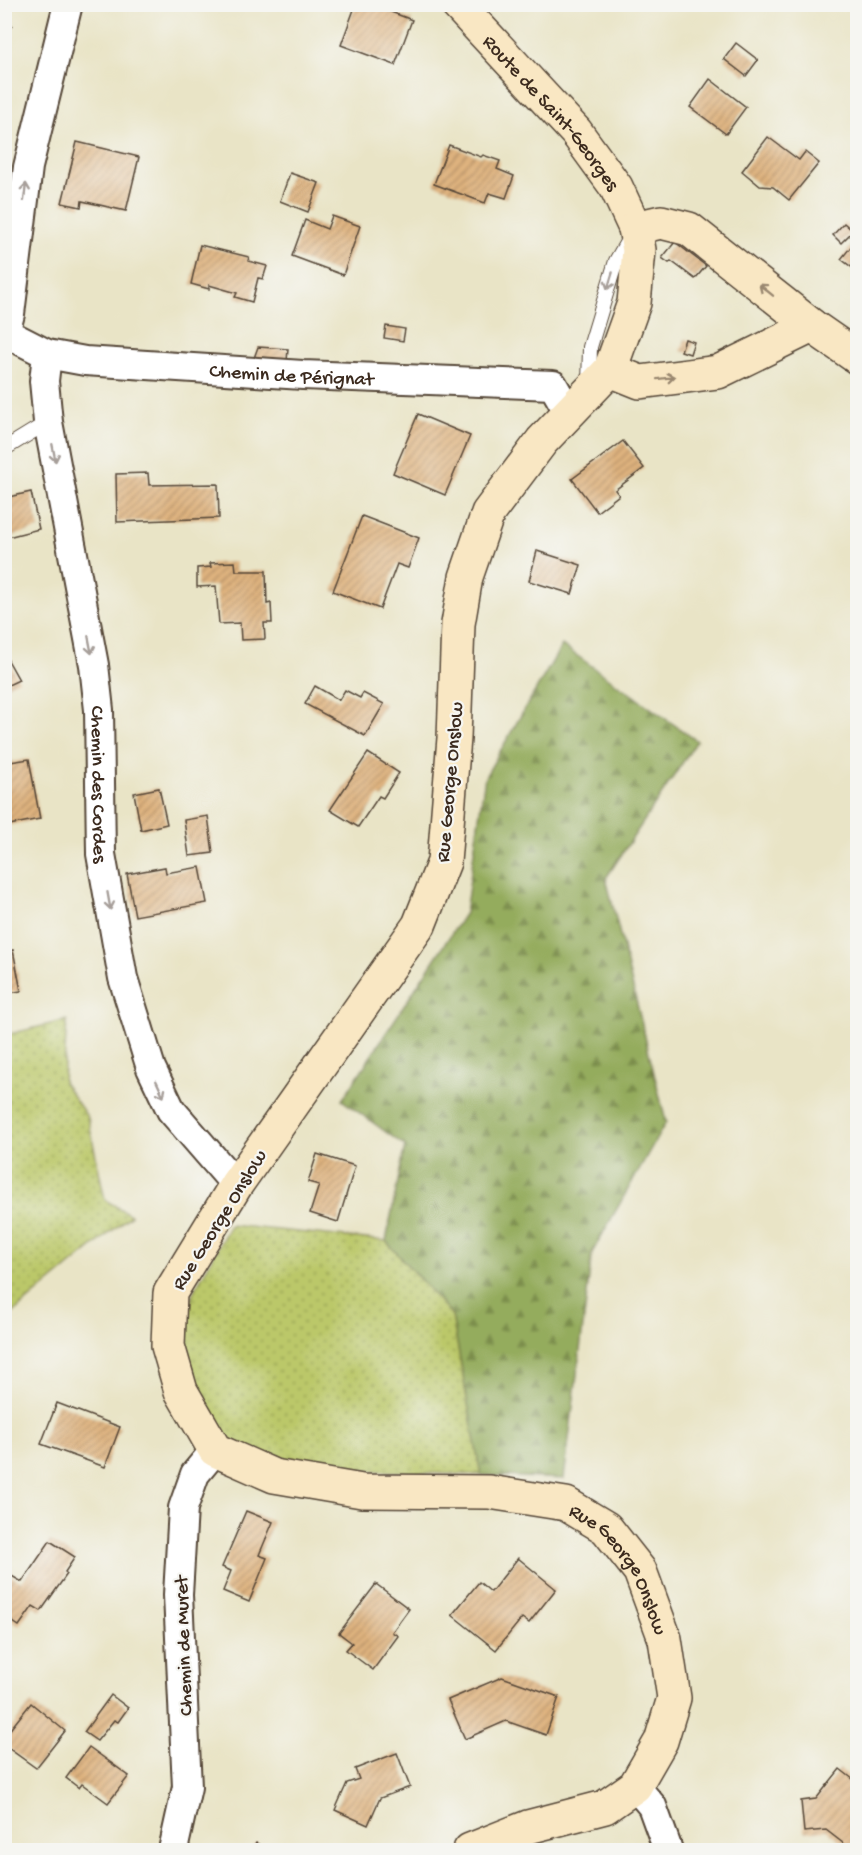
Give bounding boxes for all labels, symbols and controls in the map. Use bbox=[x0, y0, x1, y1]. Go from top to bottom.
street label: Route de Saint-Georges bbox=[476, 31, 623, 197]
one-way arrow bbox=[20, 182, 31, 202]
one-way arrow bbox=[604, 271, 615, 290]
one-way arrow bbox=[758, 283, 774, 296]
street label: Chemin de Pérignat bbox=[209, 361, 376, 393]
one-way arrow bbox=[656, 373, 675, 384]
one-way arrow bbox=[49, 443, 60, 462]
one-way arrow bbox=[85, 634, 96, 654]
street label: Rue George Onslow bbox=[433, 701, 470, 863]
street label: Chemin des Cordes bbox=[84, 706, 110, 865]
one-way arrow bbox=[104, 891, 115, 911]
one-way arrow bbox=[155, 1079, 167, 1097]
street label: Rue George Onslow bbox=[169, 1146, 274, 1295]
street label: Rue George Onslow bbox=[564, 1501, 671, 1639]
street label: Chemin de Muret bbox=[171, 1574, 199, 1716]

